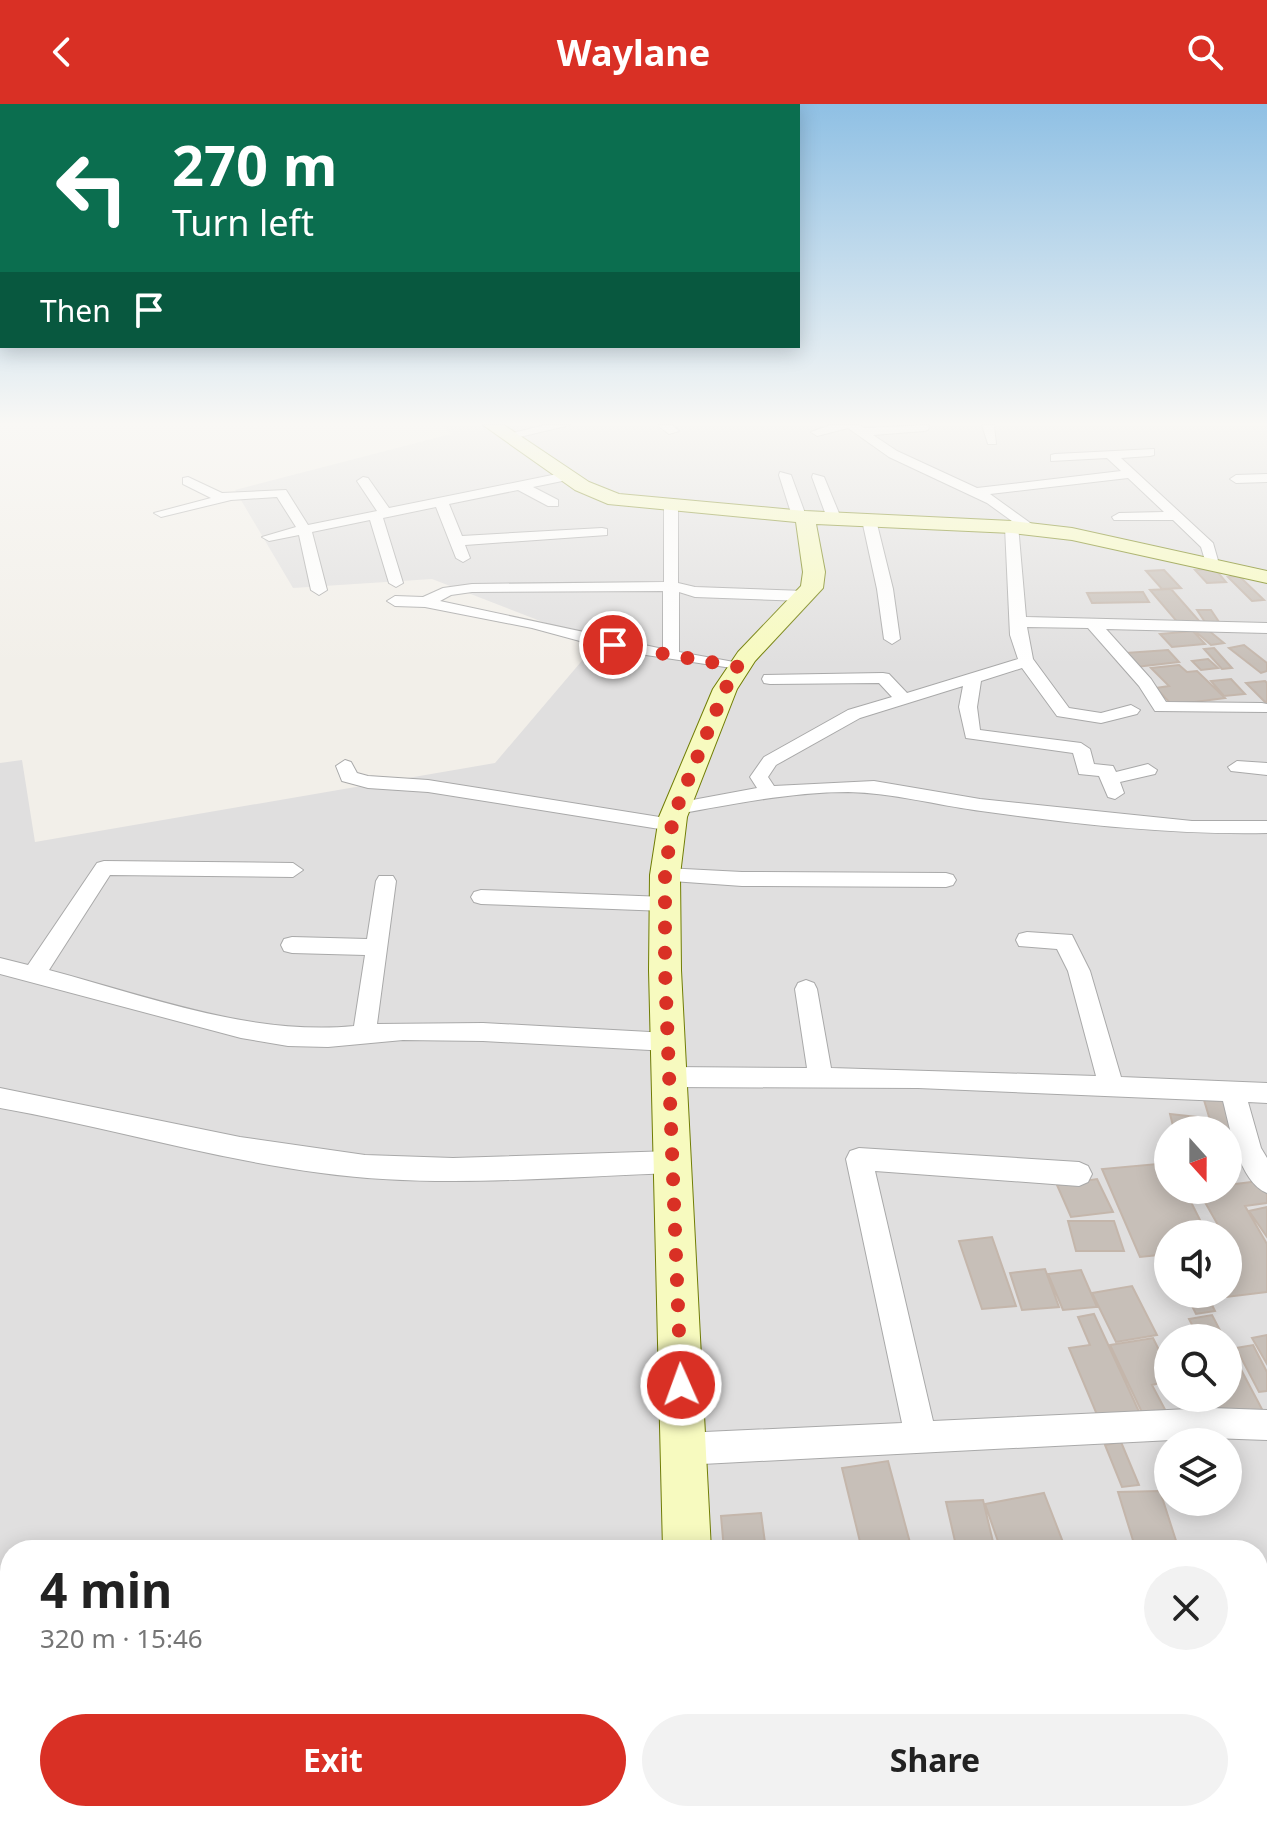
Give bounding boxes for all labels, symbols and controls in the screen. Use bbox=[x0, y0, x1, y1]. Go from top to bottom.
text: Waylane bbox=[557, 28, 710, 77]
icon: back bbox=[40, 30, 84, 74]
icon: search bbox=[1183, 30, 1227, 74]
text: 270 m bbox=[172, 126, 337, 202]
icon: left bbox=[40, 136, 144, 240]
text: Turn left bbox=[172, 198, 314, 247]
icon: arrive bbox=[127, 288, 171, 332]
text: Then bbox=[40, 290, 111, 331]
pin bbox=[579, 611, 647, 679]
icon: arrive bbox=[591, 623, 635, 667]
north arrow bbox=[1154, 1116, 1242, 1204]
map controls bbox=[1154, 1116, 1242, 1516]
button: sound bbox=[1154, 1220, 1242, 1308]
button: search bbox=[1154, 1324, 1242, 1412]
position arrow bbox=[639, 1343, 723, 1427]
button: layers bbox=[1154, 1428, 1242, 1516]
text: 4 min bbox=[40, 1557, 172, 1622]
button: close bbox=[1144, 1566, 1228, 1650]
text: 320 m · 15:46 bbox=[40, 1620, 203, 1656]
button: Exit bbox=[40, 1714, 626, 1806]
button: Share bbox=[642, 1714, 1228, 1806]

